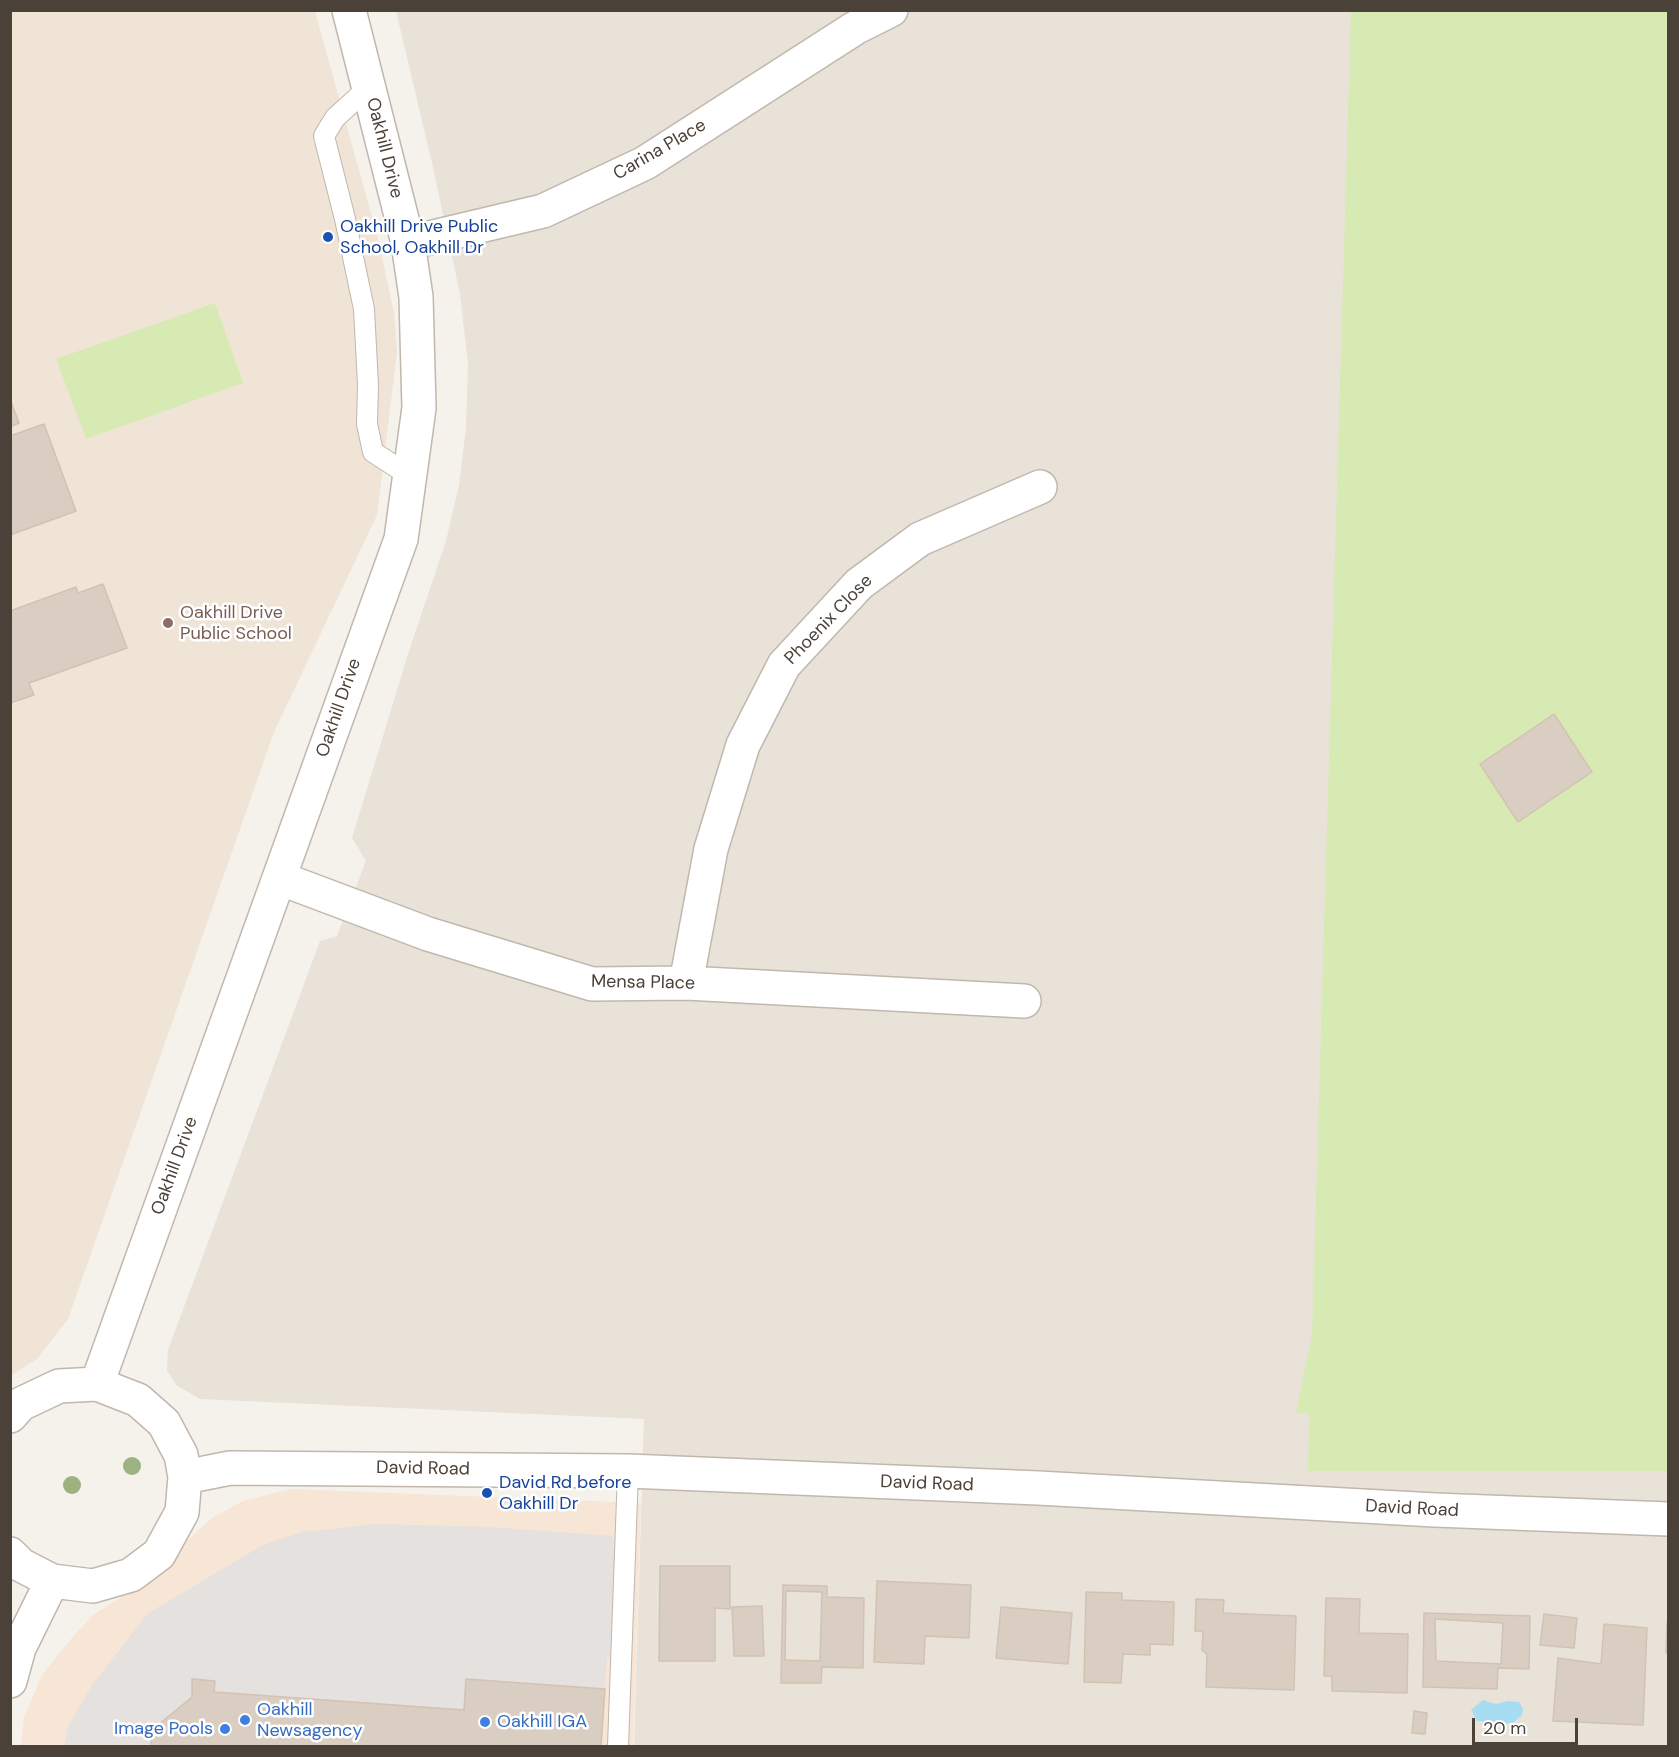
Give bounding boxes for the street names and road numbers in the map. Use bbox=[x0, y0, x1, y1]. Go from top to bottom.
street label: Oakhill Drive bbox=[361, 95, 407, 201]
street label: Carina Place bbox=[610, 115, 710, 185]
street label: Phoenix Close bbox=[781, 570, 877, 670]
street label: Oakhill Drive bbox=[312, 656, 366, 760]
street label: Mensa Place bbox=[591, 971, 695, 995]
street label: Oakhill Drive bbox=[147, 1114, 203, 1218]
street label: David Road bbox=[376, 1457, 470, 1481]
street label: David Road bbox=[880, 1472, 974, 1496]
street label: David Road bbox=[1365, 1496, 1459, 1522]

